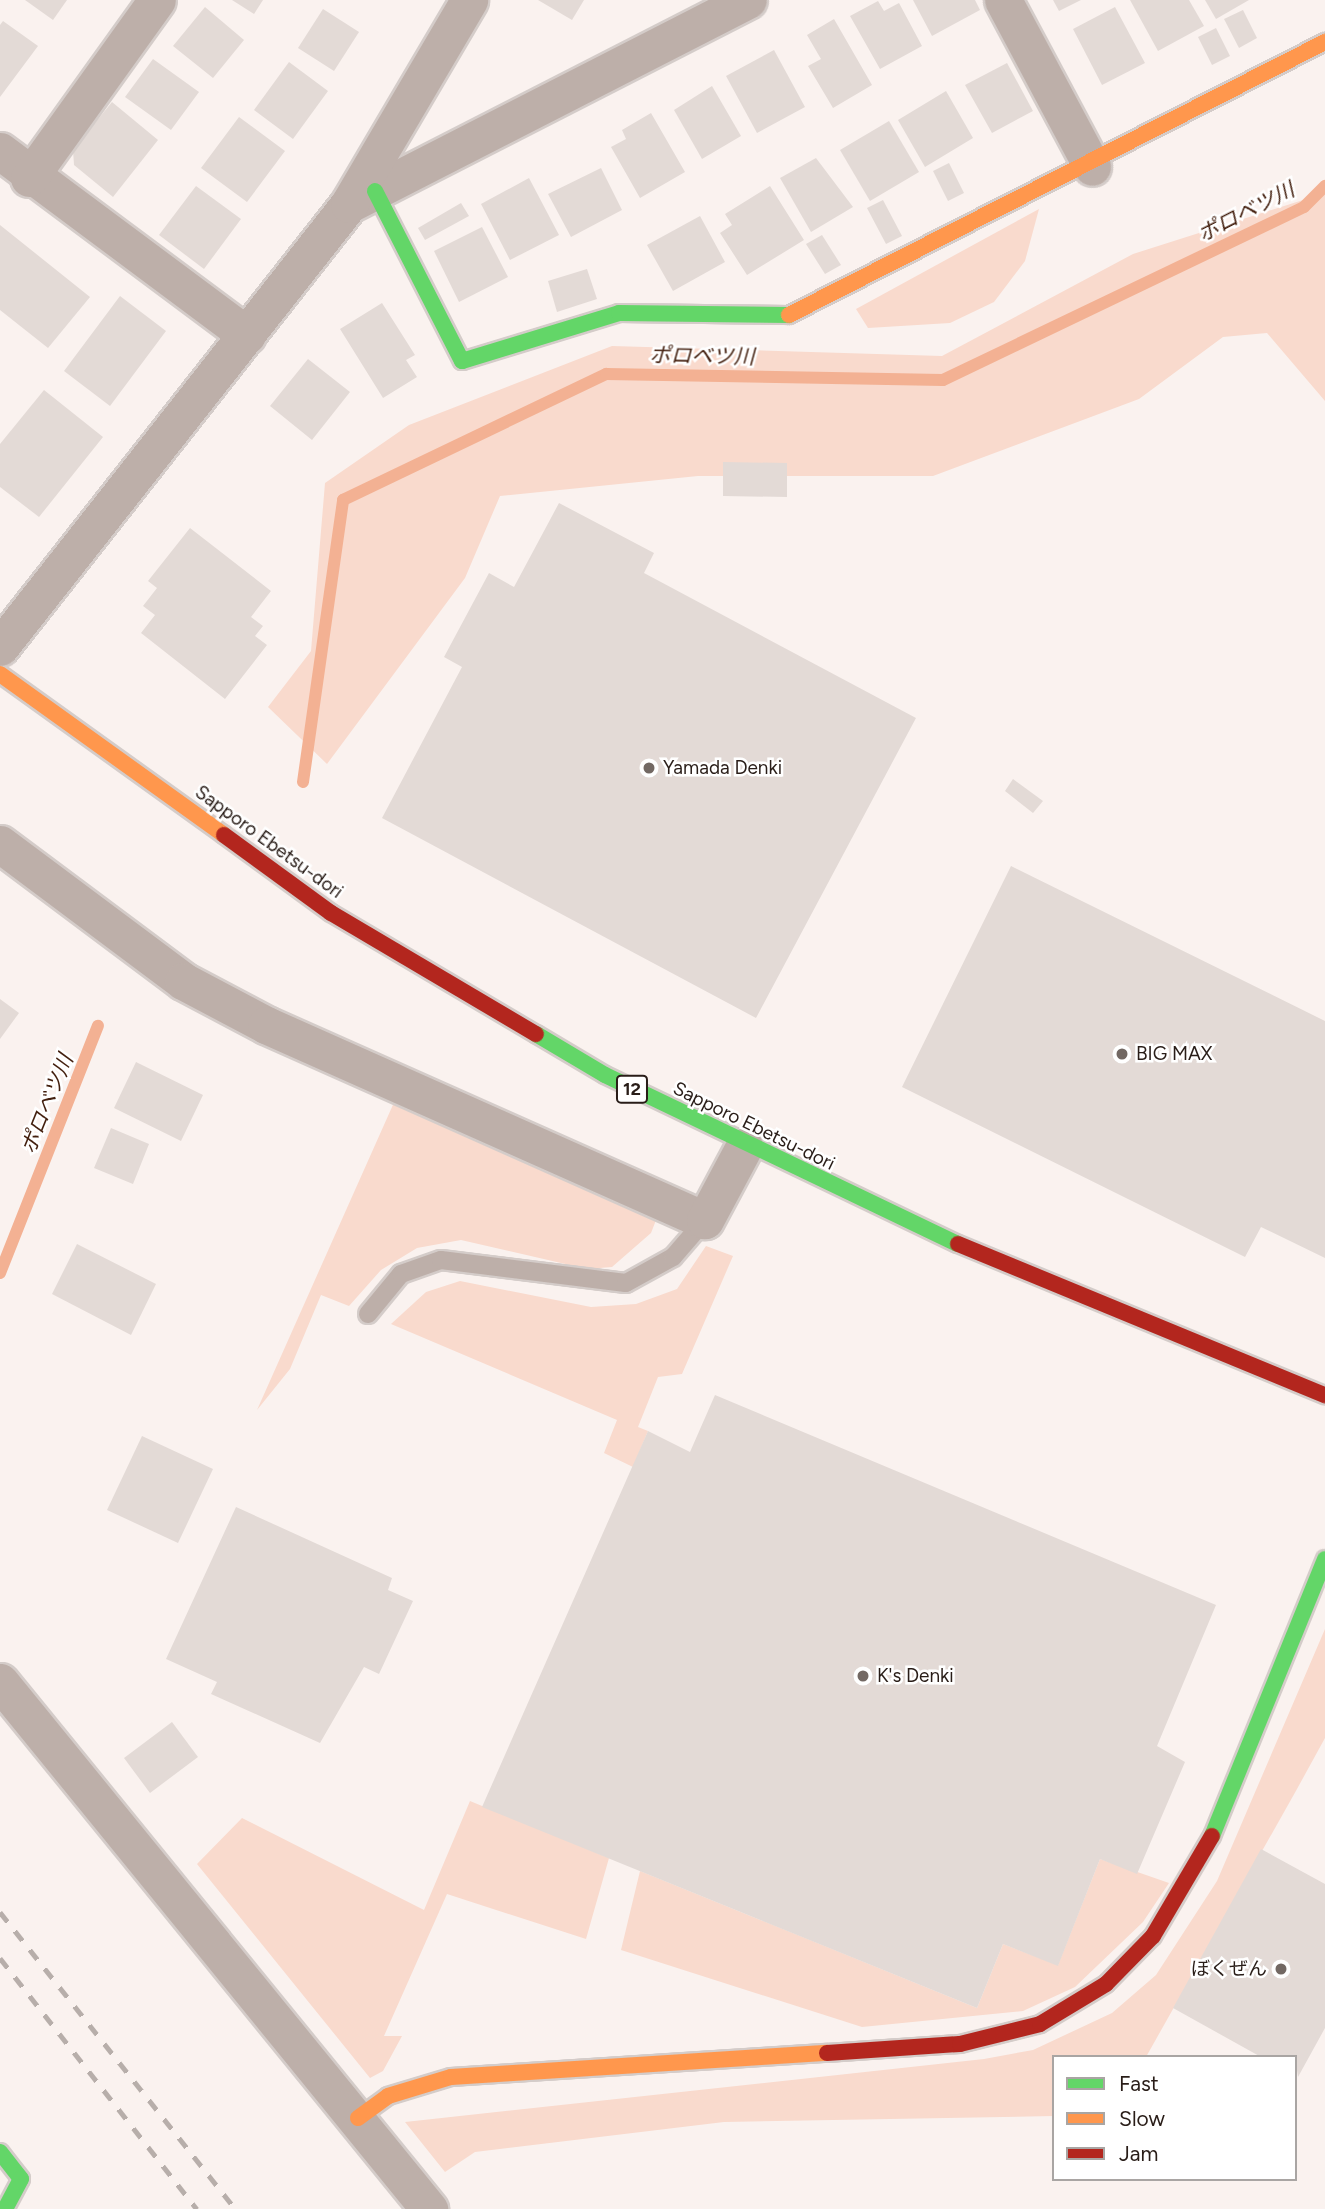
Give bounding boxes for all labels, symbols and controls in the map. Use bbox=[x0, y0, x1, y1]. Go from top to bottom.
water label: ポロベツ川 bbox=[1194, 177, 1298, 247]
water label: ポロベツ川 bbox=[649, 342, 755, 370]
place label: Yamada Denki bbox=[663, 757, 782, 779]
marker: Yamada Denki bbox=[641, 760, 657, 776]
street label: Sapporo Ebetsu-dori bbox=[191, 781, 347, 903]
place label: BIG MAX bbox=[1136, 1043, 1212, 1065]
marker: BIG MAX bbox=[1114, 1046, 1130, 1062]
water label: ポロベツ川 bbox=[16, 1051, 78, 1157]
road number: 12 bbox=[614, 1074, 650, 1104]
street label: Sapporo Ebetsu-dori bbox=[669, 1077, 839, 1175]
place label: K's Denki bbox=[877, 1665, 954, 1687]
marker: K's Denki bbox=[855, 1668, 871, 1684]
place label: ぼくぜん bbox=[1191, 1958, 1267, 1980]
marker: ぼくぜん bbox=[1273, 1961, 1289, 1977]
legend bbox=[1052, 2055, 1297, 2181]
text: Fast bbox=[1119, 2071, 1159, 2096]
text: Slow bbox=[1119, 2106, 1165, 2131]
text: Jam bbox=[1119, 2141, 1158, 2166]

